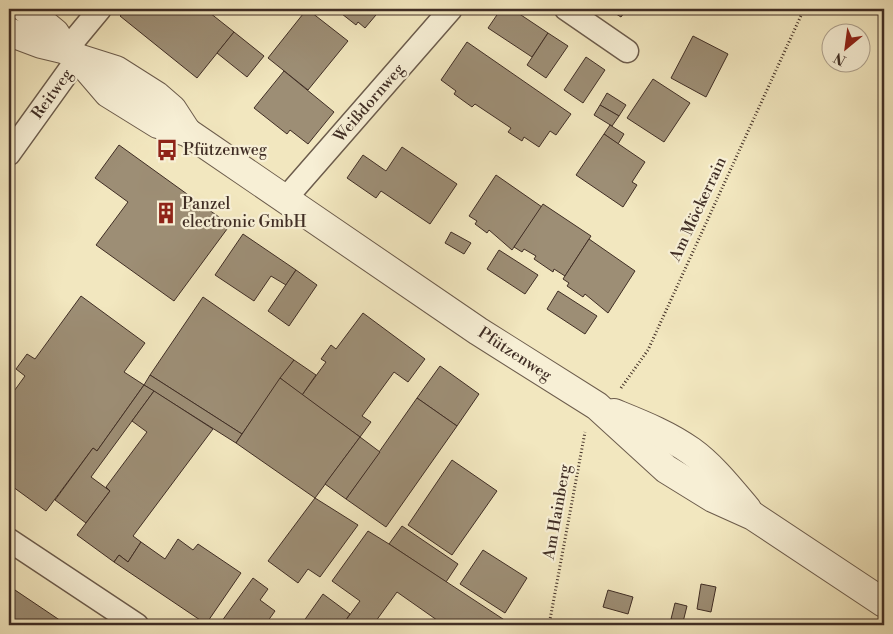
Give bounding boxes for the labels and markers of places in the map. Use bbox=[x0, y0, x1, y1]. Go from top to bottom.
bus stop icon: Pfützenweg bbox=[154, 137, 180, 163]
place label: Pfützenweg bbox=[183, 140, 268, 160]
place label: Panzel electronic GmbH bbox=[182, 194, 306, 232]
building icon: Panzel electronic GmbH bbox=[153, 200, 179, 226]

